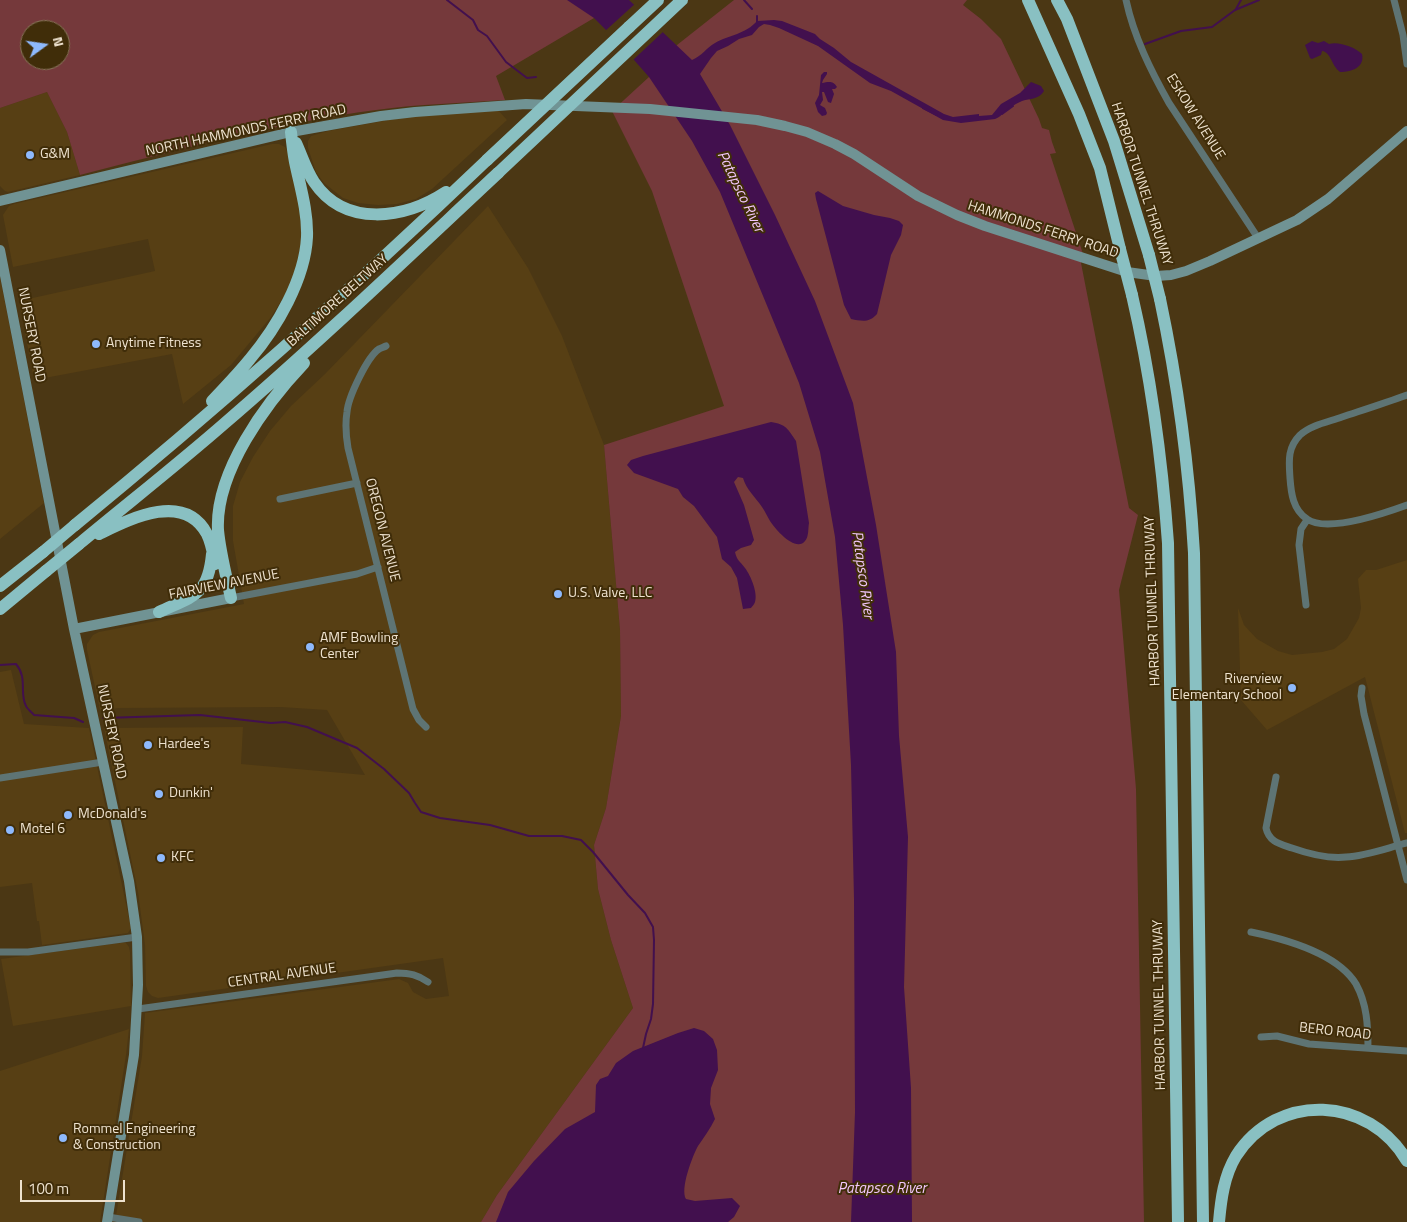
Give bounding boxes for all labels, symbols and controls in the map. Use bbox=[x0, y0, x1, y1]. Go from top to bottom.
north arrow bbox=[20, 20, 70, 70]
text: N bbox=[48, 34, 70, 49]
street label: ESKOW AVENUE bbox=[1162, 71, 1228, 163]
street label: HARBOR TUNNEL THRUWAY bbox=[1107, 100, 1175, 268]
street label: NORTH HAMMONDS FERRY ROAD bbox=[144, 102, 348, 160]
place label: G&M bbox=[40, 147, 70, 163]
water label: Patapsco River bbox=[713, 148, 767, 236]
marker: G&M bbox=[24, 149, 36, 161]
street label: HAMMONDS FERRY ROAD bbox=[966, 198, 1120, 262]
street label: BALTIMORE BELTWAY bbox=[284, 251, 392, 351]
street label: NURSERY ROAD bbox=[14, 286, 48, 384]
place label: Anytime Fitness bbox=[106, 336, 201, 352]
marker: Anytime Fitness bbox=[90, 338, 102, 350]
street label: OREGON AVENUE bbox=[361, 477, 403, 583]
street label: HARBOR TUNNEL THRUWAY bbox=[1142, 515, 1164, 687]
water label: Patapsco River bbox=[847, 530, 877, 620]
street label: FAIRVIEW AVENUE bbox=[167, 566, 281, 604]
place label: U.S. Valve, LLC bbox=[568, 586, 652, 602]
marker: U.S. Valve, LLC bbox=[552, 588, 564, 600]
place label: AMF Bowling Center bbox=[320, 631, 398, 664]
marker: AMF Bowling Center bbox=[304, 641, 316, 653]
place label: Riverview Elementary School bbox=[1172, 672, 1282, 704]
marker: Riverview Elementary School bbox=[1286, 682, 1298, 694]
street label: NURSERY ROAD bbox=[93, 683, 129, 781]
place label: Hardee's bbox=[158, 737, 210, 753]
marker: Hardee's bbox=[142, 739, 154, 751]
place label: Dunkin' bbox=[169, 786, 213, 802]
marker: Dunkin' bbox=[153, 788, 165, 800]
place label: McDonald's bbox=[78, 807, 147, 823]
marker: McDonald's bbox=[62, 809, 74, 821]
place label: Motel 6 bbox=[20, 822, 65, 838]
marker: Motel 6 bbox=[4, 824, 16, 836]
place label: KFC bbox=[171, 850, 194, 866]
marker: KFC bbox=[155, 852, 167, 864]
street label: HARBOR TUNNEL THRUWAY bbox=[1150, 920, 1170, 1090]
street label: CENTRAL AVENUE bbox=[227, 960, 337, 992]
street label: BERO ROAD bbox=[1298, 1020, 1372, 1044]
place label: Rommel Engineering & Construction bbox=[73, 1122, 195, 1154]
marker: Rommel Engineering & Construction bbox=[57, 1132, 69, 1144]
scale bar bbox=[22, 1170, 128, 1202]
text: 100 m bbox=[28, 1177, 69, 1200]
water label: Patapsco River bbox=[838, 1180, 926, 1198]

